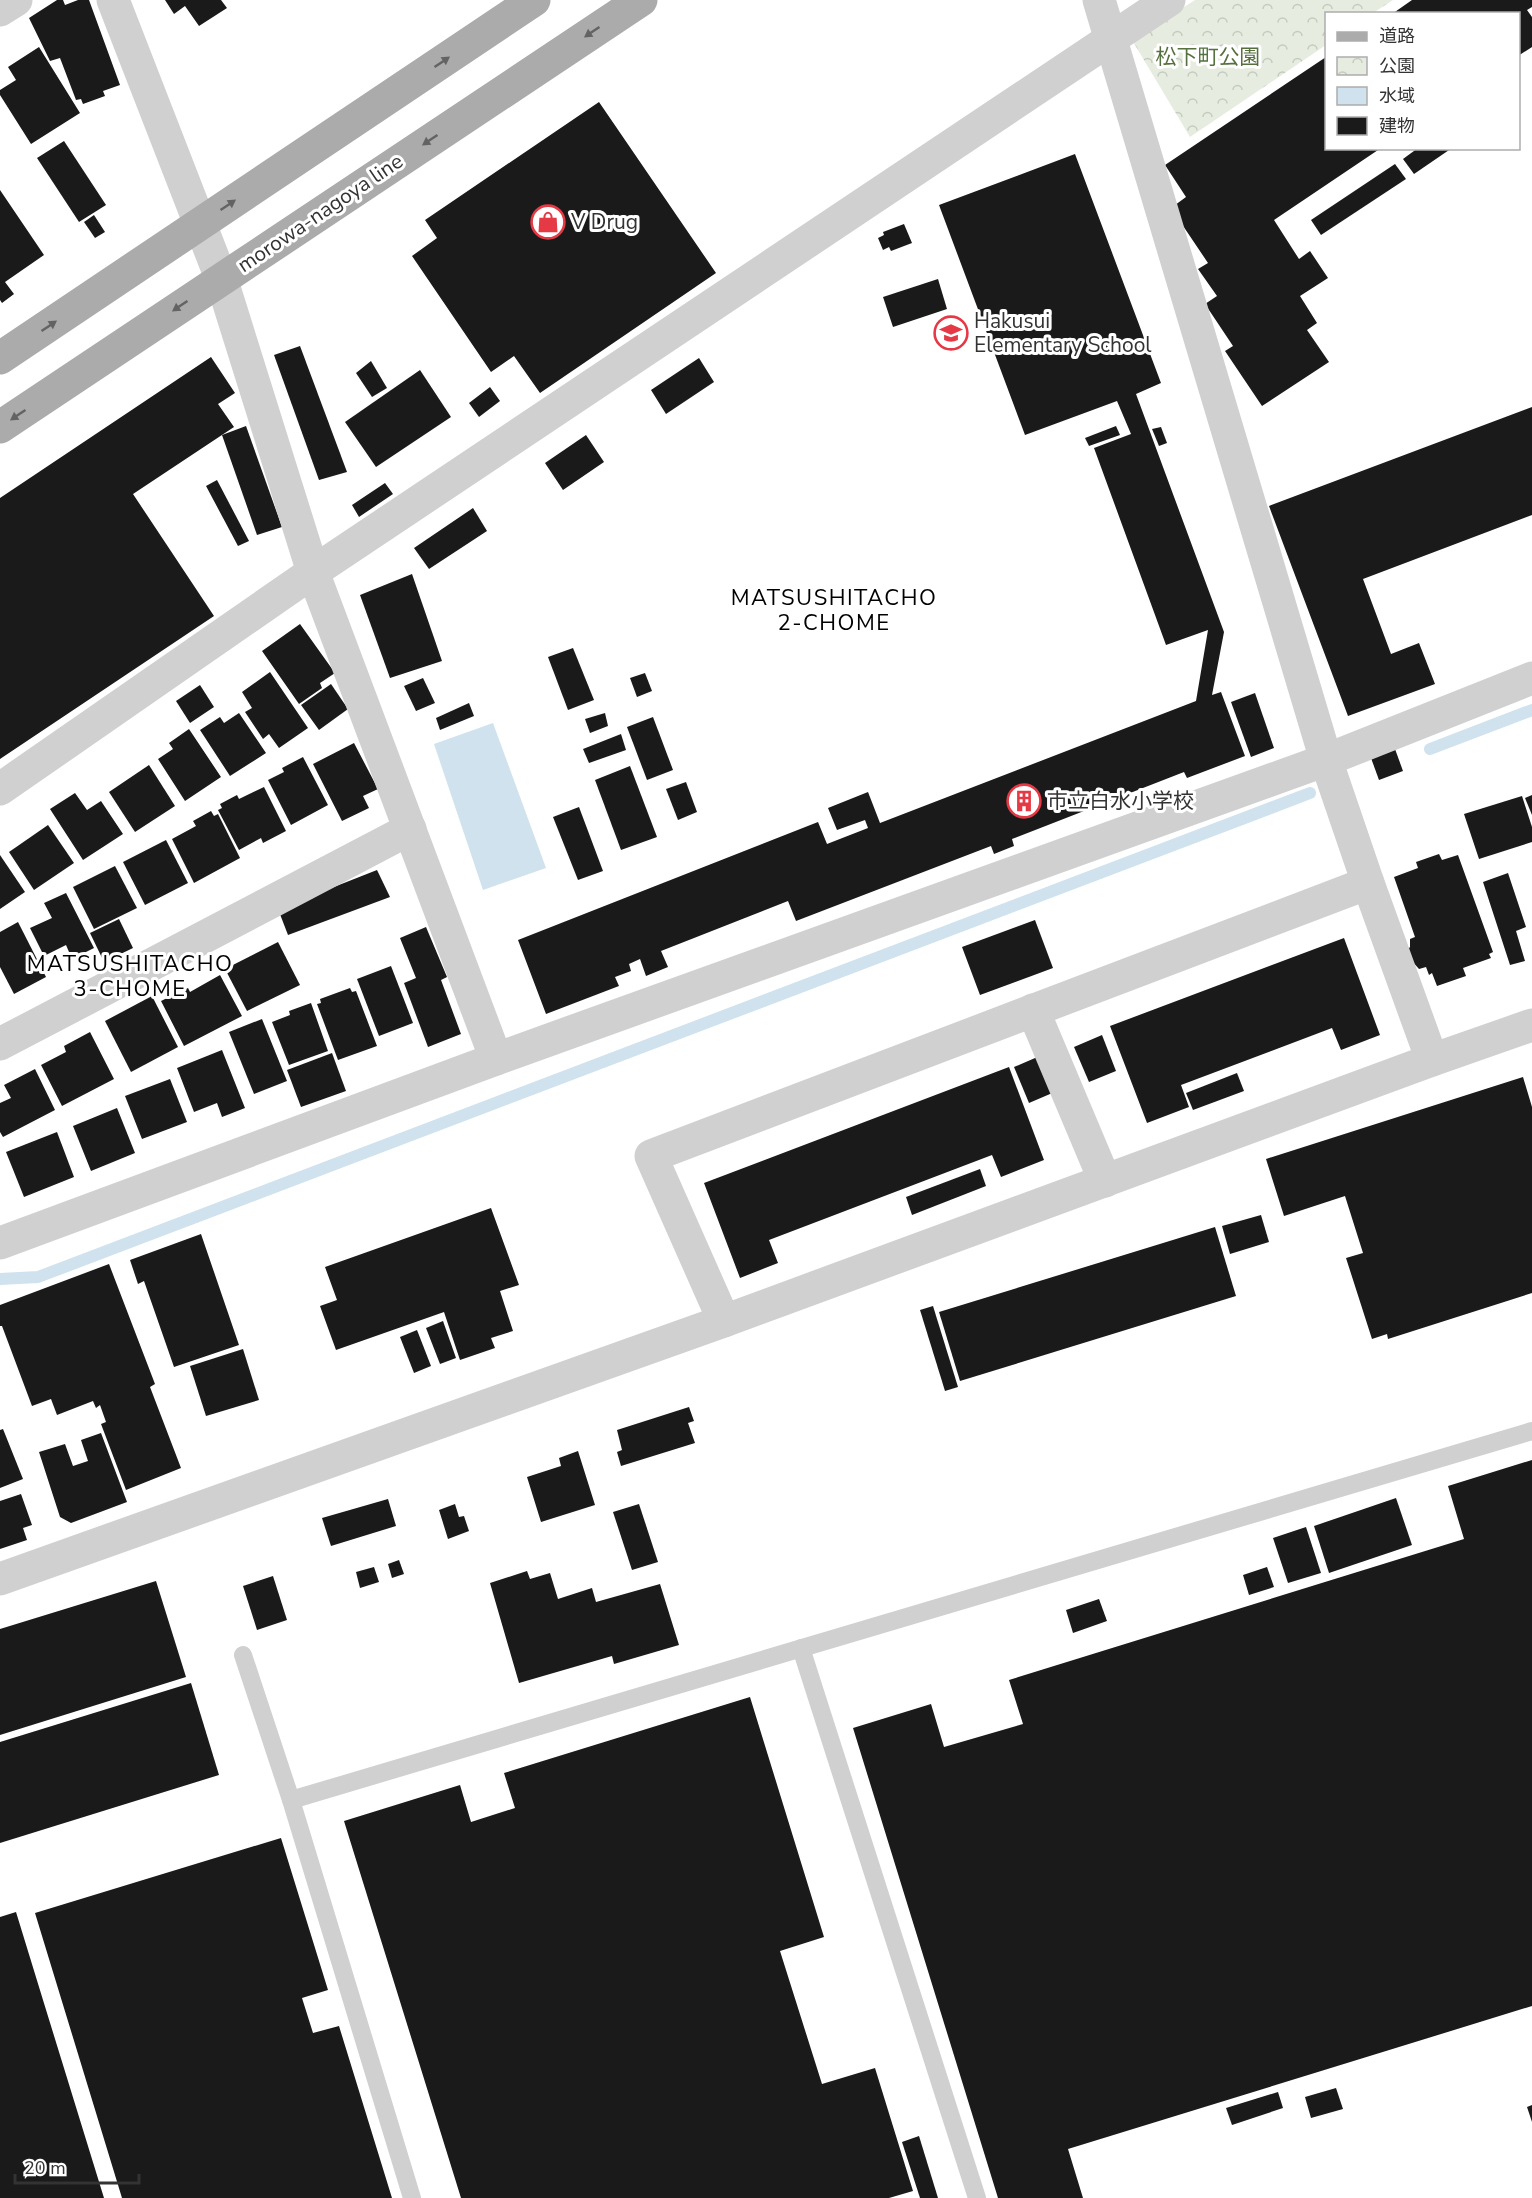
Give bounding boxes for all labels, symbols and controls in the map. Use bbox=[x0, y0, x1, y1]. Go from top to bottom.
legend bbox=[1325, 12, 1520, 150]
text: 道路 bbox=[1379, 24, 1415, 48]
one-way arrow bbox=[584, 26, 600, 37]
park label: 松下町公園 bbox=[1156, 43, 1261, 71]
text: 公園 bbox=[1379, 54, 1415, 78]
one-way arrow bbox=[434, 56, 450, 68]
text: 水域 bbox=[1379, 84, 1415, 108]
text: 建物 bbox=[1379, 114, 1415, 138]
one-way arrow bbox=[422, 134, 438, 146]
street label: morowa-nagoya line bbox=[232, 147, 408, 279]
one-way arrow bbox=[220, 200, 236, 211]
shop icon: V Drug bbox=[530, 204, 566, 240]
place label: V Drug bbox=[570, 208, 638, 236]
one-way arrow bbox=[172, 300, 188, 312]
place label: Hakusui Elementary School bbox=[974, 307, 1152, 359]
school or university icon: Hakusui Elementary School bbox=[933, 315, 969, 351]
one-way arrow bbox=[40, 320, 57, 331]
one-way arrow bbox=[10, 409, 26, 420]
district label: MATSUSHITACHO 2-CHOME bbox=[731, 583, 937, 638]
building icon: 市立白水小学校 bbox=[1006, 783, 1042, 819]
place label: 市立白水小学校 bbox=[1047, 787, 1194, 815]
district label: MATSUSHITACHO 3-CHOME bbox=[27, 949, 233, 1004]
scale bar bbox=[15, 2147, 140, 2185]
text: 20 m bbox=[24, 2156, 66, 2180]

